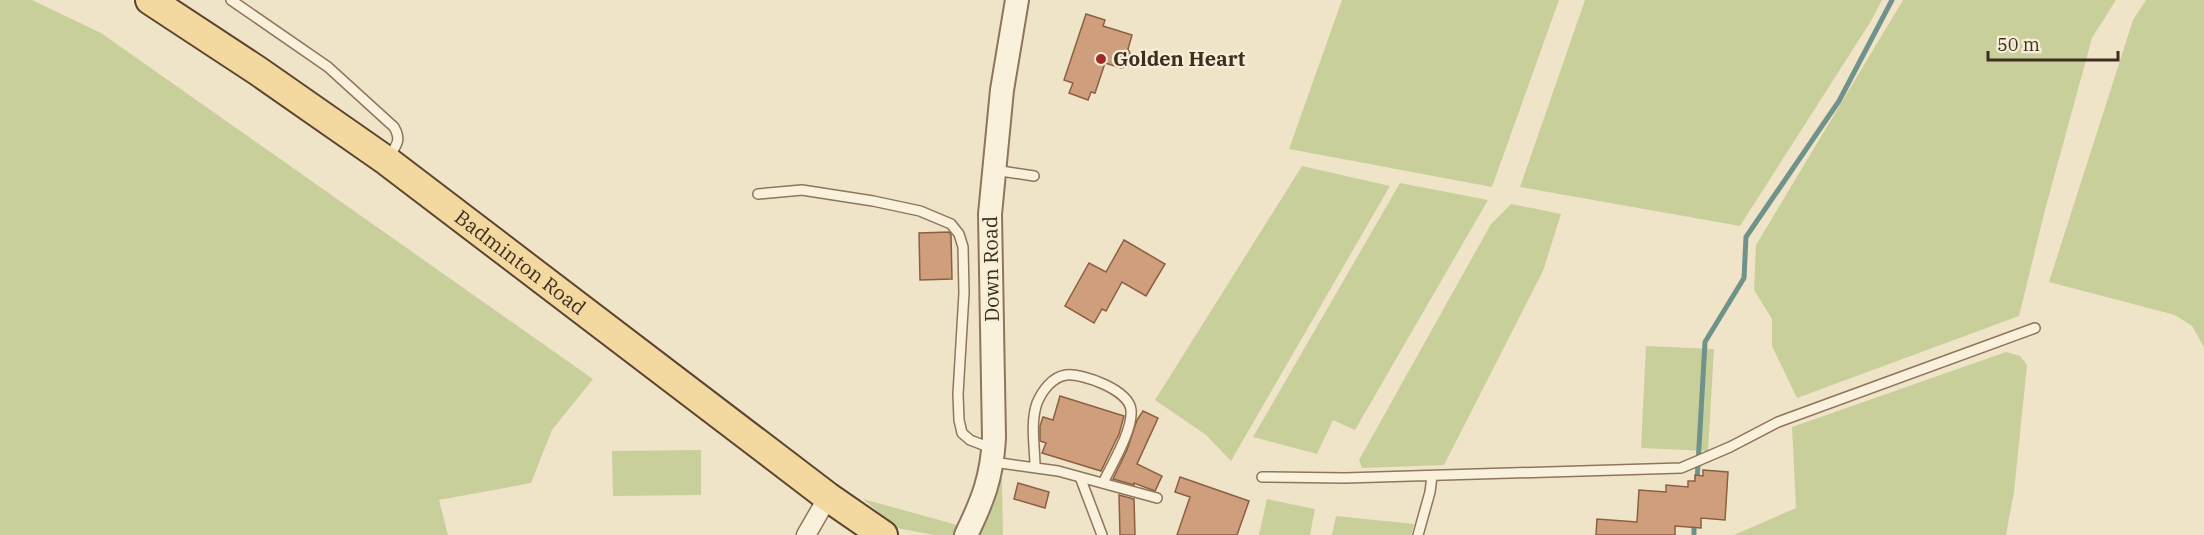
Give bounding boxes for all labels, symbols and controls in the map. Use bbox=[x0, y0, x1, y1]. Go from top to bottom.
scale bar bbox=[1988, 24, 2118, 62]
text: 50 m bbox=[1997, 33, 2040, 56]
place label: Golden Heart bbox=[1113, 45, 1246, 72]
marker: Golden Heart bbox=[1094, 52, 1108, 66]
street label: Badminton Road bbox=[449, 203, 592, 321]
street label: Down Road bbox=[976, 216, 1005, 322]

